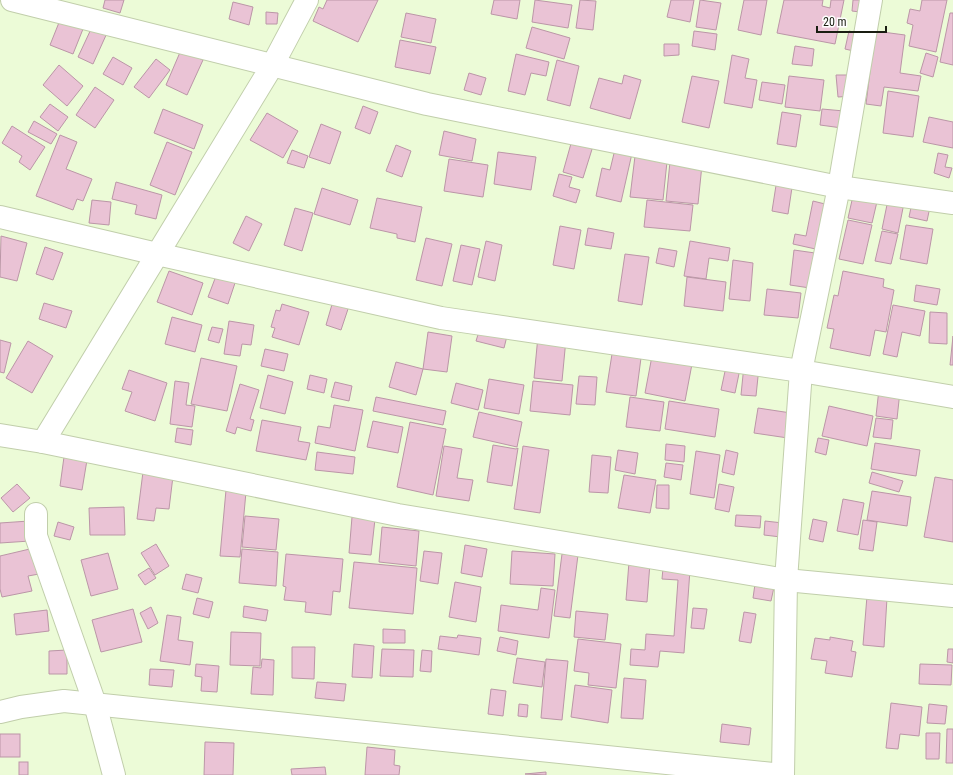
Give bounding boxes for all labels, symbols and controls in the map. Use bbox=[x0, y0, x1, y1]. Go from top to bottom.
scale bar bbox=[817, 8, 886, 34]
text: 20 m bbox=[823, 15, 847, 29]

